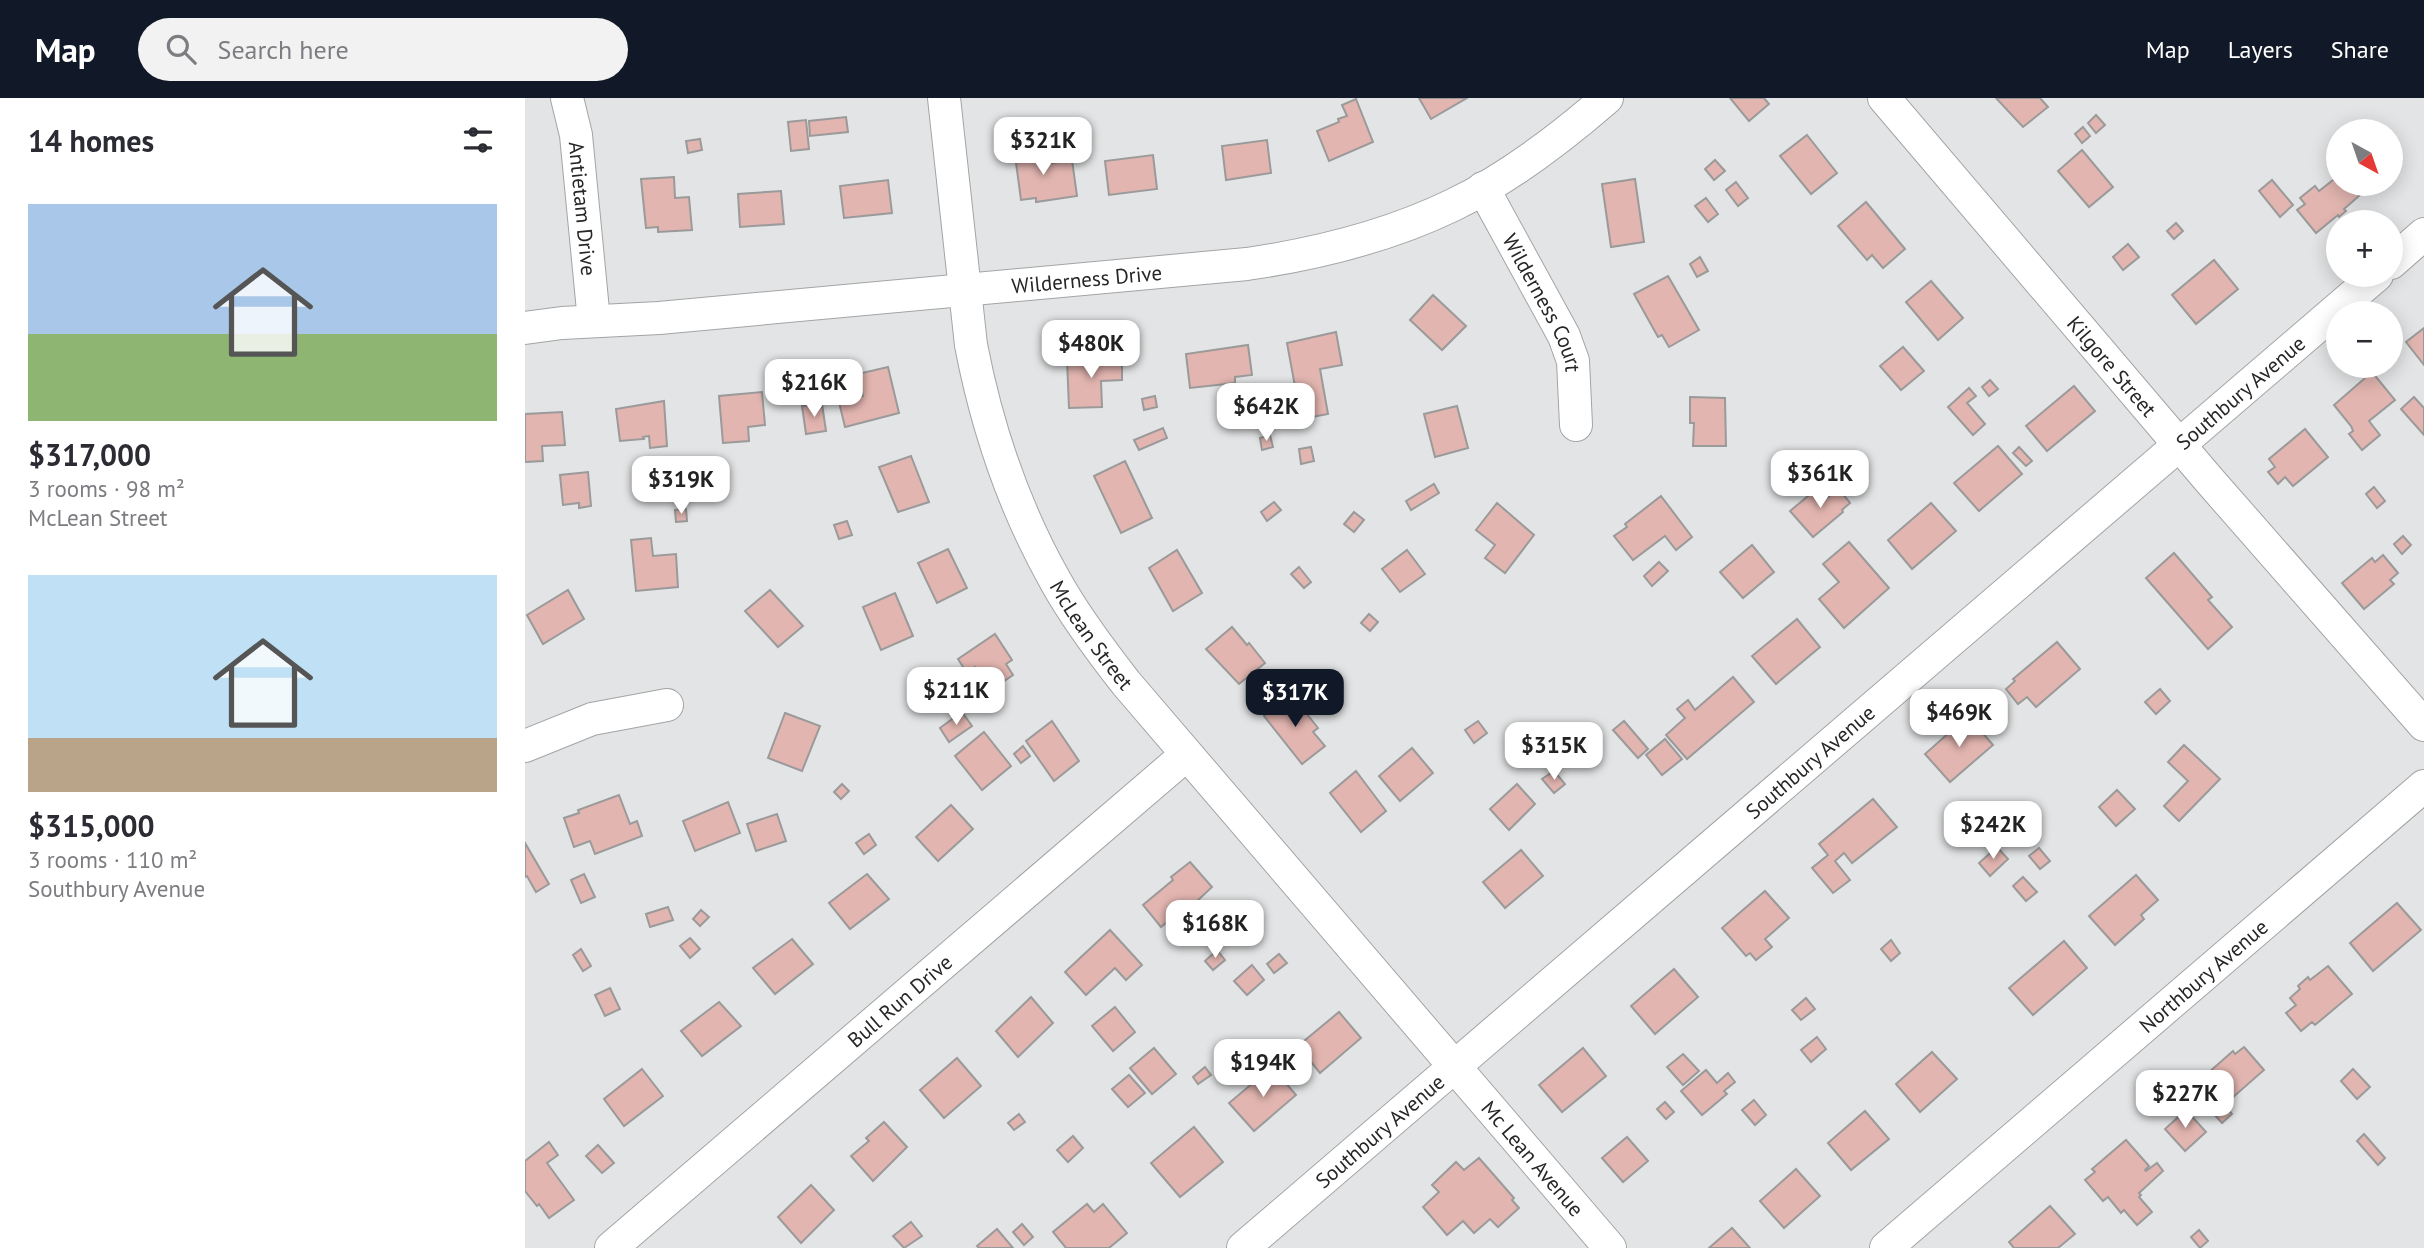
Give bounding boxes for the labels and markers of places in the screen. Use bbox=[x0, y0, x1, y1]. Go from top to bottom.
pin: $321K bbox=[994, 118, 1092, 177]
pin: $480K bbox=[1042, 320, 1140, 380]
pin: $216K bbox=[765, 360, 863, 419]
pin: $642K bbox=[1217, 384, 1315, 443]
pin: $361K bbox=[1771, 450, 1869, 510]
pin: $319K bbox=[632, 456, 730, 516]
pin: $211K bbox=[907, 668, 1005, 727]
pin: $317K bbox=[1246, 670, 1344, 729]
pin: $469K bbox=[1910, 690, 2008, 749]
pin: $315K bbox=[1505, 722, 1603, 782]
pin: $242K bbox=[1944, 802, 2042, 861]
pin: $168K bbox=[1166, 900, 1264, 960]
pin: $194K bbox=[1214, 1040, 1312, 1099]
pin: $227K bbox=[2136, 1070, 2234, 1130]

